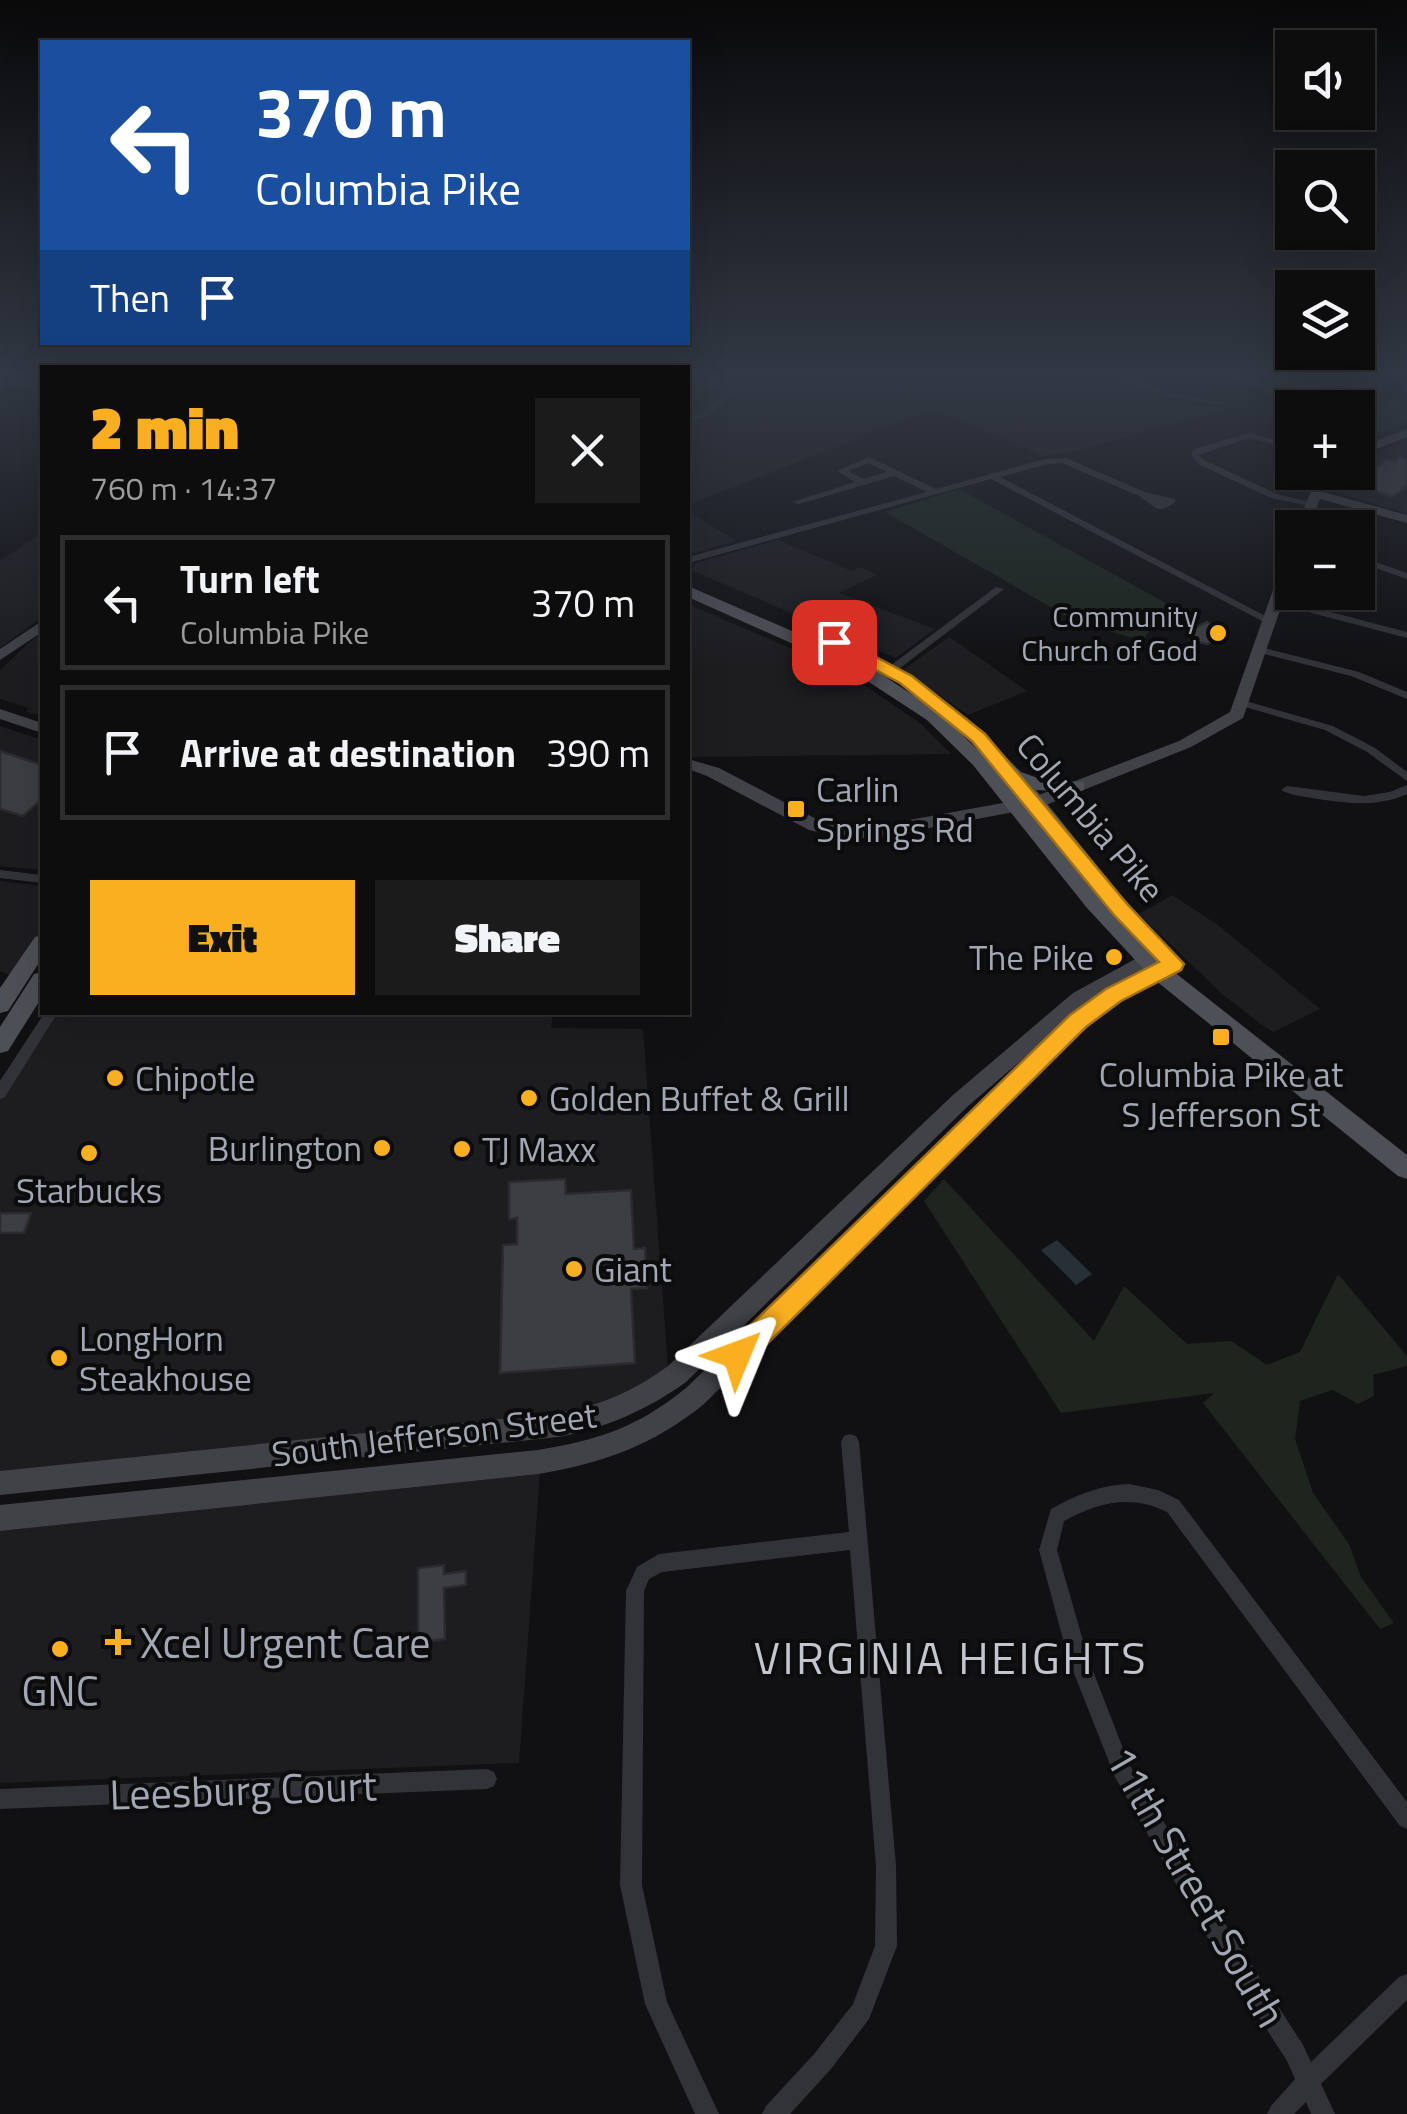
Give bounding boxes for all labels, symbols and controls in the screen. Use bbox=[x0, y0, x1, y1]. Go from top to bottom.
map controls bbox=[1275, 30, 1375, 610]
button: sound bbox=[1275, 30, 1375, 130]
text: 370 m bbox=[255, 58, 447, 164]
icon: left bbox=[90, 80, 220, 210]
button: search bbox=[1275, 150, 1375, 250]
text: Columbia Pike bbox=[255, 154, 521, 222]
text: Then bbox=[90, 269, 170, 327]
icon: arrive bbox=[190, 270, 245, 325]
button: layers bbox=[1275, 270, 1375, 370]
text: 2 min bbox=[90, 381, 239, 472]
button: + bbox=[1275, 390, 1375, 490]
button: close bbox=[535, 398, 640, 503]
text: 760 m · 14:37 bbox=[90, 464, 277, 512]
button: − bbox=[1275, 510, 1375, 610]
text: Turn left bbox=[180, 550, 320, 608]
text: 370 m bbox=[531, 574, 635, 632]
icon: left bbox=[95, 575, 150, 630]
place label: Community Church of God bbox=[1021, 593, 1198, 673]
pin bbox=[792, 600, 877, 685]
text: Columbia Pike bbox=[180, 608, 369, 656]
icon: arrive bbox=[807, 615, 862, 670]
marker: Community Church of God bbox=[1207, 622, 1229, 644]
street label: Columbia Pike bbox=[1004, 720, 1178, 914]
text: Arrive at destination bbox=[180, 724, 516, 782]
text: 390 m bbox=[546, 724, 650, 782]
icon: arrive bbox=[95, 725, 150, 780]
place label: Carlin Springs Rd bbox=[816, 762, 974, 856]
marker: Carlin Springs Rd bbox=[785, 798, 807, 820]
button: Exit bbox=[90, 880, 355, 995]
button: Share bbox=[375, 880, 640, 995]
place label: The Pike bbox=[969, 930, 1094, 984]
marker: The Pike bbox=[1103, 946, 1125, 968]
marker: Columbia Pike at S Jefferson St bbox=[1210, 1026, 1232, 1048]
place label: Columbia Pike at S Jefferson St bbox=[1099, 1047, 1343, 1141]
place label: Chipotle bbox=[135, 1051, 255, 1105]
marker: Chipotle bbox=[104, 1067, 126, 1089]
place label: Golden Buffet & Grill bbox=[549, 1071, 850, 1125]
marker: Golden Buffet & Grill bbox=[518, 1087, 540, 1109]
place label: Burlington bbox=[208, 1121, 362, 1175]
place label: TJ Maxx bbox=[482, 1122, 596, 1176]
marker: Burlington bbox=[371, 1137, 393, 1159]
marker: TJ Maxx bbox=[451, 1138, 473, 1160]
marker: Starbucks bbox=[78, 1142, 100, 1164]
place label: Starbucks bbox=[16, 1163, 162, 1217]
place label: Giant bbox=[594, 1242, 672, 1296]
marker: Giant bbox=[563, 1258, 585, 1280]
position arrow bbox=[685, 1303, 789, 1407]
place label: LongHorn Steakhouse bbox=[79, 1311, 252, 1405]
marker: LongHorn Steakhouse bbox=[48, 1347, 70, 1369]
street label: South Jefferson Street bbox=[269, 1387, 599, 1481]
place label: Xcel Urgent Care bbox=[140, 1610, 430, 1674]
district label: VIRGINIA HEIGHTS bbox=[754, 1623, 1148, 1691]
marker: Xcel Urgent Care bbox=[105, 1629, 131, 1655]
marker: GNC bbox=[49, 1638, 71, 1660]
place label: GNC bbox=[21, 1658, 99, 1722]
street label: 11th Street South bbox=[1090, 1733, 1304, 2039]
street label: Leesburg Court bbox=[108, 1752, 378, 1826]

